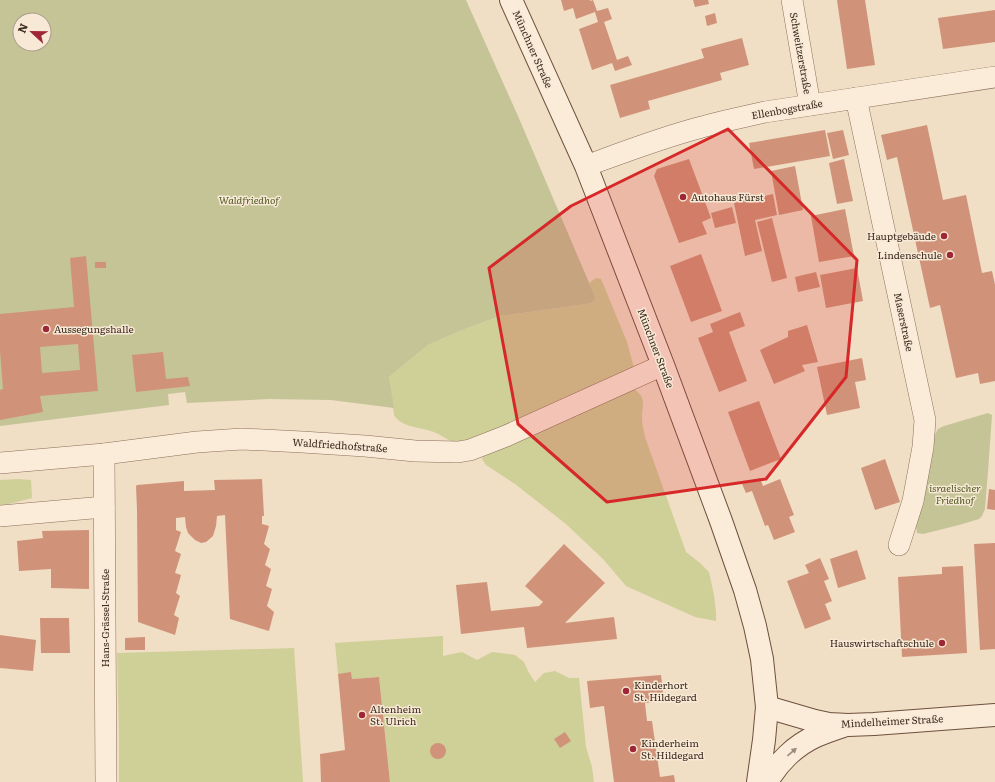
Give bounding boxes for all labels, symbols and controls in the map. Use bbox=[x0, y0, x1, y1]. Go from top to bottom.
street label: Münchner Straße bbox=[509, 7, 557, 90]
street label: Schweitzerstraße bbox=[787, 11, 816, 95]
north arrow bbox=[12, 12, 52, 52]
text: N bbox=[13, 21, 31, 35]
street label: Ellenbogstraße bbox=[750, 95, 824, 122]
place label: Autohaus Fürst bbox=[691, 189, 764, 204]
park label: Waldfriedhof bbox=[219, 192, 280, 207]
marker: Autohaus Fürst bbox=[678, 192, 688, 202]
place label: Hauptgebäude bbox=[867, 228, 936, 243]
marker: Hauptgebäude bbox=[939, 231, 949, 241]
place label: Lindenschule bbox=[878, 247, 942, 262]
marker: Lindenschule bbox=[945, 250, 955, 260]
street label: Maserstraße bbox=[891, 291, 918, 353]
street label: Münchner Straße bbox=[634, 306, 679, 390]
place label: Aussegungshalle bbox=[54, 321, 134, 336]
marker: Aussegungshalle bbox=[41, 324, 51, 334]
street label: Waldfriedhofstraße bbox=[292, 434, 388, 455]
park label: israelischer Friedhof bbox=[929, 480, 981, 507]
street label: Hans-Grässel-Straße bbox=[97, 569, 112, 667]
place label: Hauswirtschaftschule bbox=[830, 635, 934, 650]
marker: Hauswirtschaftschule bbox=[937, 638, 947, 648]
place label: Kinderhort St. Hildegard bbox=[634, 677, 697, 704]
marker: Kinderhort St. Hildegard bbox=[621, 686, 631, 696]
place label: Altenheim St. Ulrich bbox=[370, 701, 421, 728]
marker: Altenheim St. Ulrich bbox=[357, 710, 367, 720]
street label: Mindelheimer Straße bbox=[840, 710, 944, 731]
place label: Kinderheim St. Hildegard bbox=[641, 735, 704, 762]
marker: Kinderheim St. Hildegard bbox=[628, 744, 638, 754]
one-way arrow bbox=[786, 747, 797, 756]

